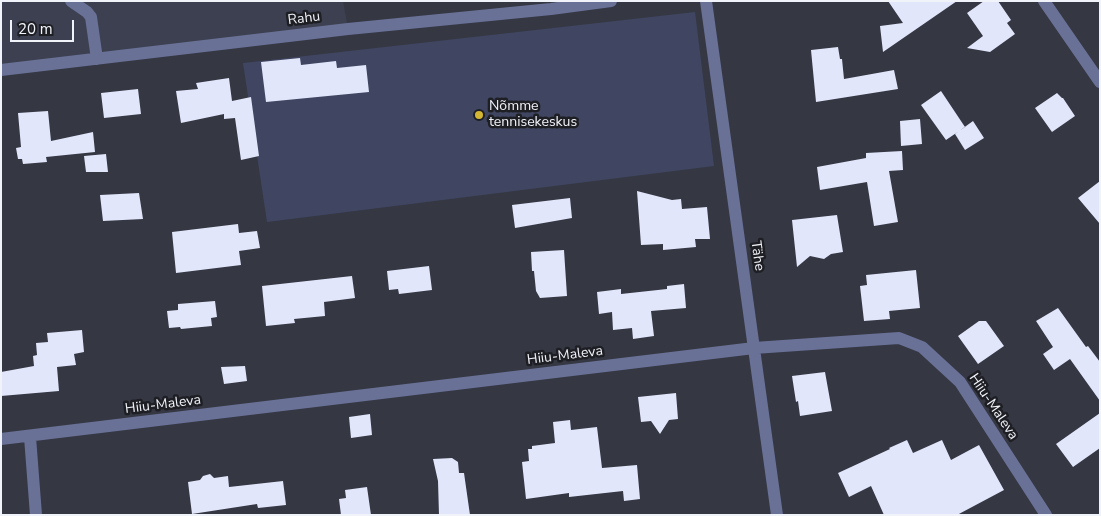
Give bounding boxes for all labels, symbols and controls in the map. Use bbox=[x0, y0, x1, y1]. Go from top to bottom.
street label: Rahu bbox=[287, 9, 321, 29]
scale bar bbox=[12, 10, 76, 42]
text: 20 m bbox=[18, 19, 53, 39]
place label: Nõmme tennisekeskus bbox=[489, 99, 577, 132]
marker: Nõmme tennisekeskus bbox=[473, 109, 485, 121]
street label: Tähe bbox=[747, 240, 767, 272]
street label: Hiiu-Maleva bbox=[526, 343, 604, 369]
street label: Hiiu-Maleva bbox=[965, 371, 1021, 443]
street label: Hiiu-Maleva bbox=[124, 392, 202, 418]

